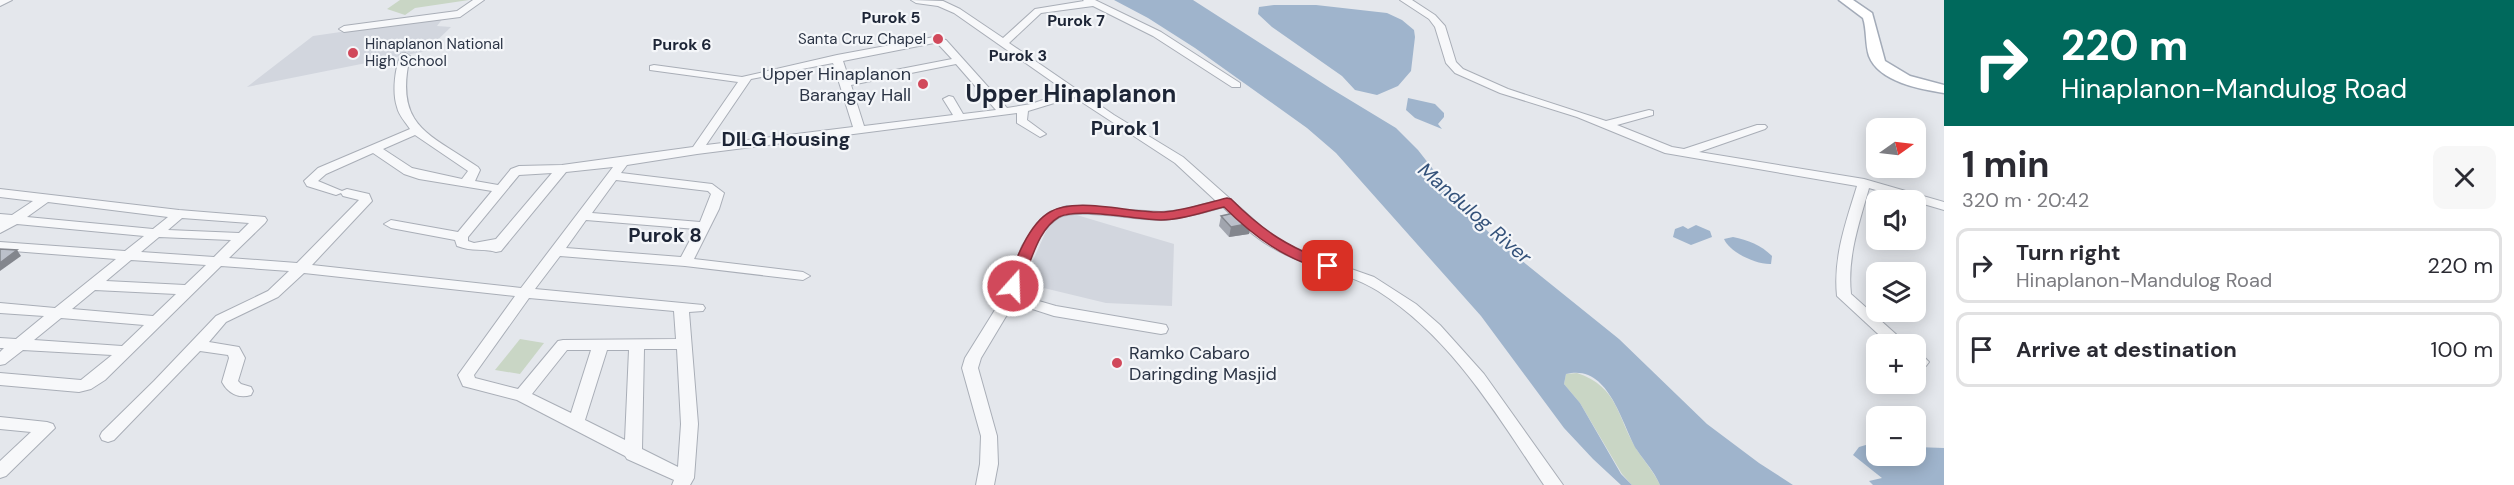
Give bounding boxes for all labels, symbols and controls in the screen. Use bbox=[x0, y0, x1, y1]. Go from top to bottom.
district label: Purok 5 bbox=[862, 7, 920, 28]
district label: Purok 7 bbox=[1047, 10, 1105, 31]
text: 220 m bbox=[2061, 18, 2188, 73]
icon: right bbox=[1962, 24, 2040, 102]
place label: Santa Cruz Chapel bbox=[798, 29, 926, 49]
marker: Santa Cruz Chapel bbox=[931, 32, 945, 46]
place label: Hinaplanon National High School bbox=[365, 34, 503, 71]
district label: Purok 6 bbox=[652, 34, 712, 55]
district label: Purok 3 bbox=[989, 45, 1047, 66]
marker: Hinaplanon National High School bbox=[346, 46, 360, 60]
place label: Upper Hinaplanon Barangay Hall bbox=[762, 62, 911, 107]
text: Hinaplanon-Mandulog Road bbox=[2061, 71, 2407, 106]
marker: Upper Hinaplanon Barangay Hall bbox=[916, 77, 930, 91]
district label: Upper Hinaplanon bbox=[966, 78, 1176, 109]
district label: Purok 1 bbox=[1091, 115, 1159, 141]
north arrow bbox=[1866, 118, 1926, 178]
map controls bbox=[1866, 118, 1926, 466]
district label: DILG Housing bbox=[722, 126, 851, 152]
text: 1 min bbox=[1962, 141, 2050, 188]
button: close bbox=[2433, 146, 2496, 209]
water label: Mandulog River bbox=[1413, 157, 1538, 270]
text: 320 m · 20:42 bbox=[1962, 187, 2089, 213]
button: sound bbox=[1866, 190, 1926, 250]
district label: Purok 8 bbox=[628, 222, 702, 248]
text: Turn right bbox=[2016, 238, 2121, 267]
pin bbox=[1302, 240, 1353, 291]
icon: arrive bbox=[1311, 249, 1344, 282]
icon: right bbox=[1965, 249, 1998, 282]
text: 220 m bbox=[2427, 251, 2493, 280]
position arrow bbox=[981, 254, 1045, 318]
button: layers bbox=[1866, 262, 1926, 322]
text: Hinaplanon-Mandulog Road bbox=[2016, 267, 2272, 293]
icon: arrive bbox=[1965, 333, 1998, 366]
button: + bbox=[1866, 334, 1926, 394]
text: Arrive at destination bbox=[2016, 335, 2237, 364]
text: 100 m bbox=[2431, 335, 2493, 364]
place label: Ramko Cabaro Daringding Masjid bbox=[1129, 341, 1277, 386]
marker: Ramko Cabaro Daringding Masjid bbox=[1110, 356, 1124, 370]
button: − bbox=[1866, 406, 1926, 466]

